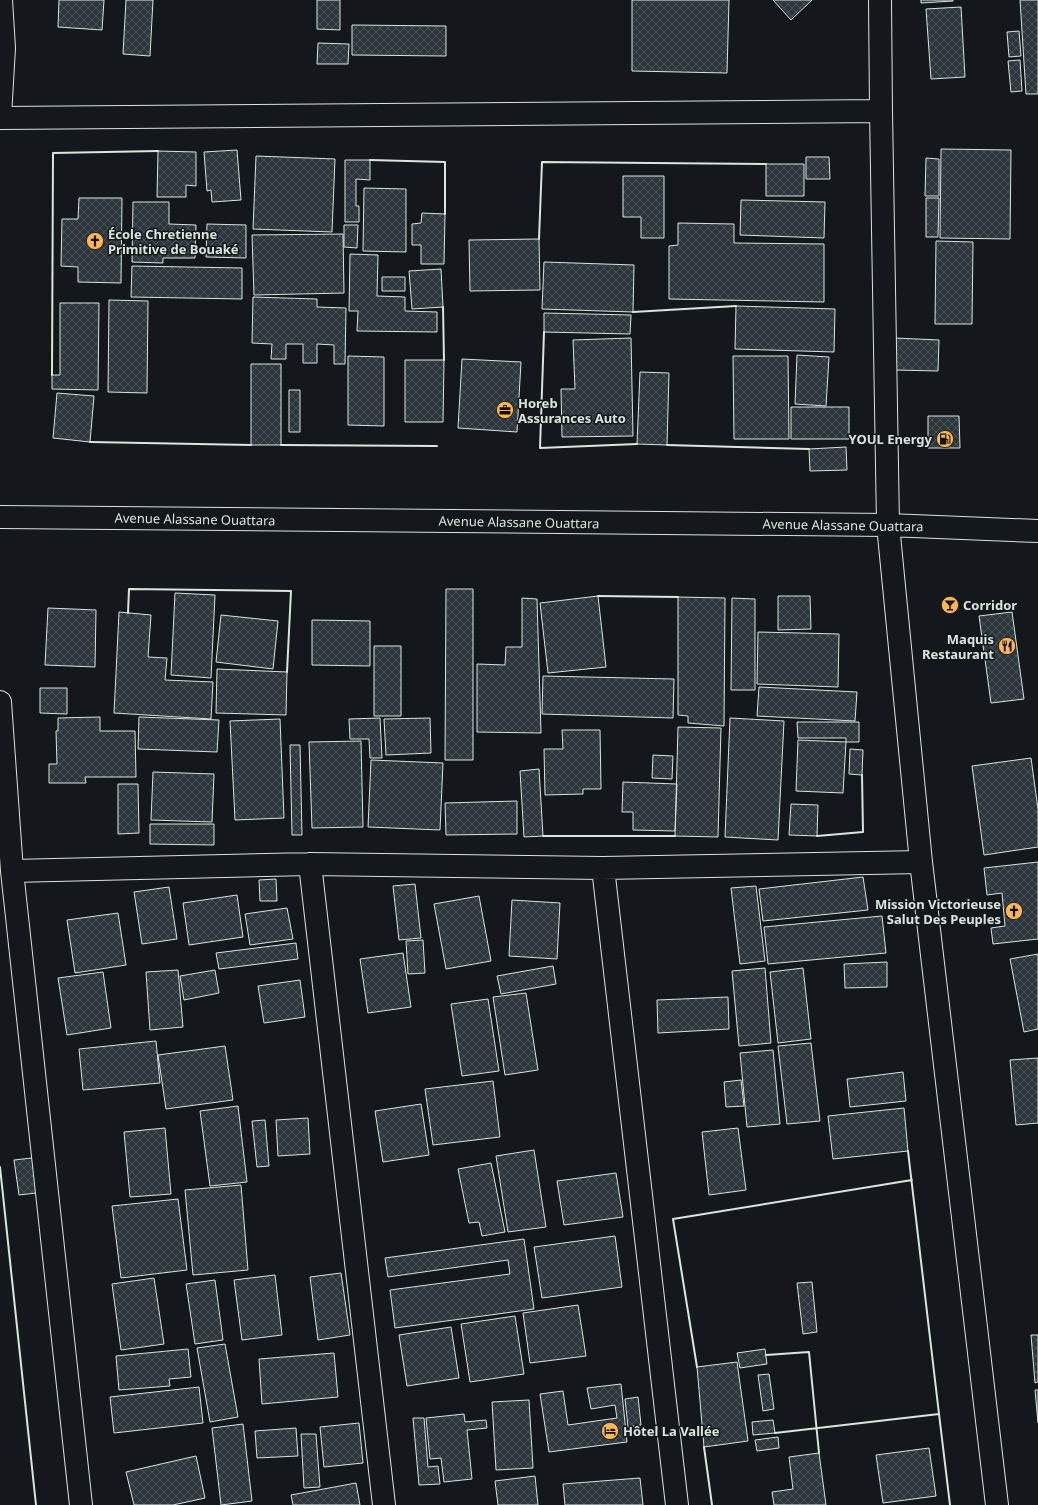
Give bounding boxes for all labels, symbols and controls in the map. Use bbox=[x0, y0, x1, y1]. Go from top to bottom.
place label: École Chretienne Primitive de Bouaké bbox=[108, 225, 239, 258]
church icon: École Chretienne Primitive de Bouaké bbox=[85, 231, 105, 251]
place label: Horeb Assurances Auto bbox=[518, 394, 626, 427]
office icon: Horeb Assurances Auto bbox=[495, 400, 515, 420]
fuel station icon: YOUL Energy bbox=[935, 429, 955, 449]
place label: YOUL Energy bbox=[849, 430, 933, 448]
street label: Avenue Alassane Ouattara bbox=[114, 509, 276, 529]
street label: Avenue Alassane Ouattara bbox=[438, 512, 600, 532]
street label: Avenue Alassane Ouattara bbox=[762, 515, 924, 535]
bar icon: Corridor bbox=[940, 595, 960, 615]
place label: Corridor bbox=[963, 596, 1017, 614]
place label: Maquis Restaurant bbox=[922, 630, 994, 663]
restaurant icon: Maquis Restaurant bbox=[997, 636, 1017, 656]
place label: Mission Victorieuse Salut Des Peuples bbox=[875, 895, 1001, 928]
church icon: Mission Victorieuse Salut Des Peuples bbox=[1004, 901, 1024, 921]
hotel icon: Hôtel La Vallée bbox=[600, 1421, 620, 1441]
place label: Hôtel La Vallée bbox=[623, 1422, 720, 1440]

